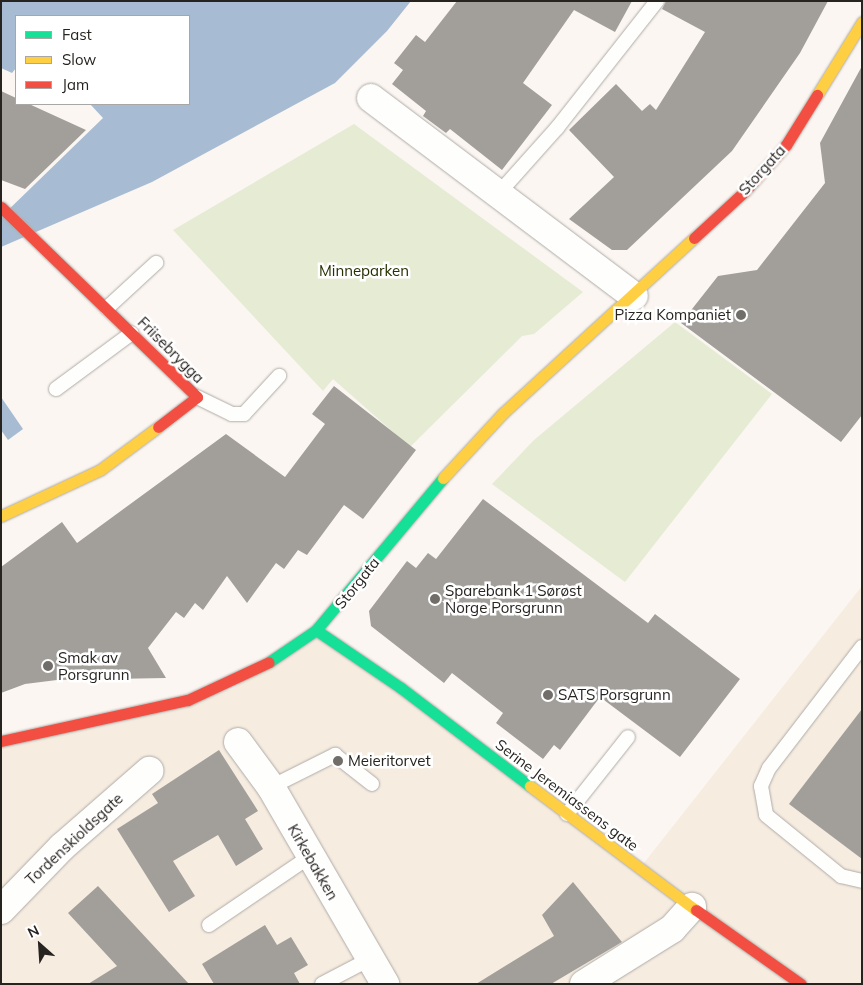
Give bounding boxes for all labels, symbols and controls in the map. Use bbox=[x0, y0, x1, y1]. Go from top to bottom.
legend bbox=[15, 15, 190, 105]
text: Fast bbox=[62, 25, 92, 44]
text: Slow bbox=[62, 50, 96, 69]
text: Jam bbox=[62, 75, 89, 94]
street label: Storgata bbox=[735, 141, 789, 199]
park label: Minneparken bbox=[319, 262, 409, 280]
place label: Pizza Kompaniet bbox=[614, 306, 731, 324]
marker: Pizza Kompaniet bbox=[735, 309, 747, 321]
street label: Friisebrygga bbox=[134, 313, 208, 387]
street label: Storgata bbox=[331, 554, 383, 612]
place label: Sparebank 1 Sørøst Norge Porsgrunn bbox=[445, 581, 582, 616]
marker: Sparebank 1 Sørøst Norge Porsgrunn bbox=[429, 593, 441, 605]
place label: Smak av Porsgrunn bbox=[58, 648, 130, 683]
marker: Smak av Porsgrunn bbox=[42, 660, 54, 672]
place label: SATS Porsgrunn bbox=[558, 686, 671, 704]
marker: SATS Porsgrunn bbox=[542, 689, 554, 701]
street label: Serine Jeremiassens gate bbox=[492, 735, 642, 855]
place label: Meieritorvet bbox=[348, 752, 431, 770]
marker: Meieritorvet bbox=[332, 755, 344, 767]
street label: Tordenskioldsgate bbox=[22, 789, 126, 889]
street label: Kirkebakken bbox=[284, 821, 342, 903]
north arrow bbox=[15, 920, 65, 970]
text: N bbox=[25, 921, 42, 942]

